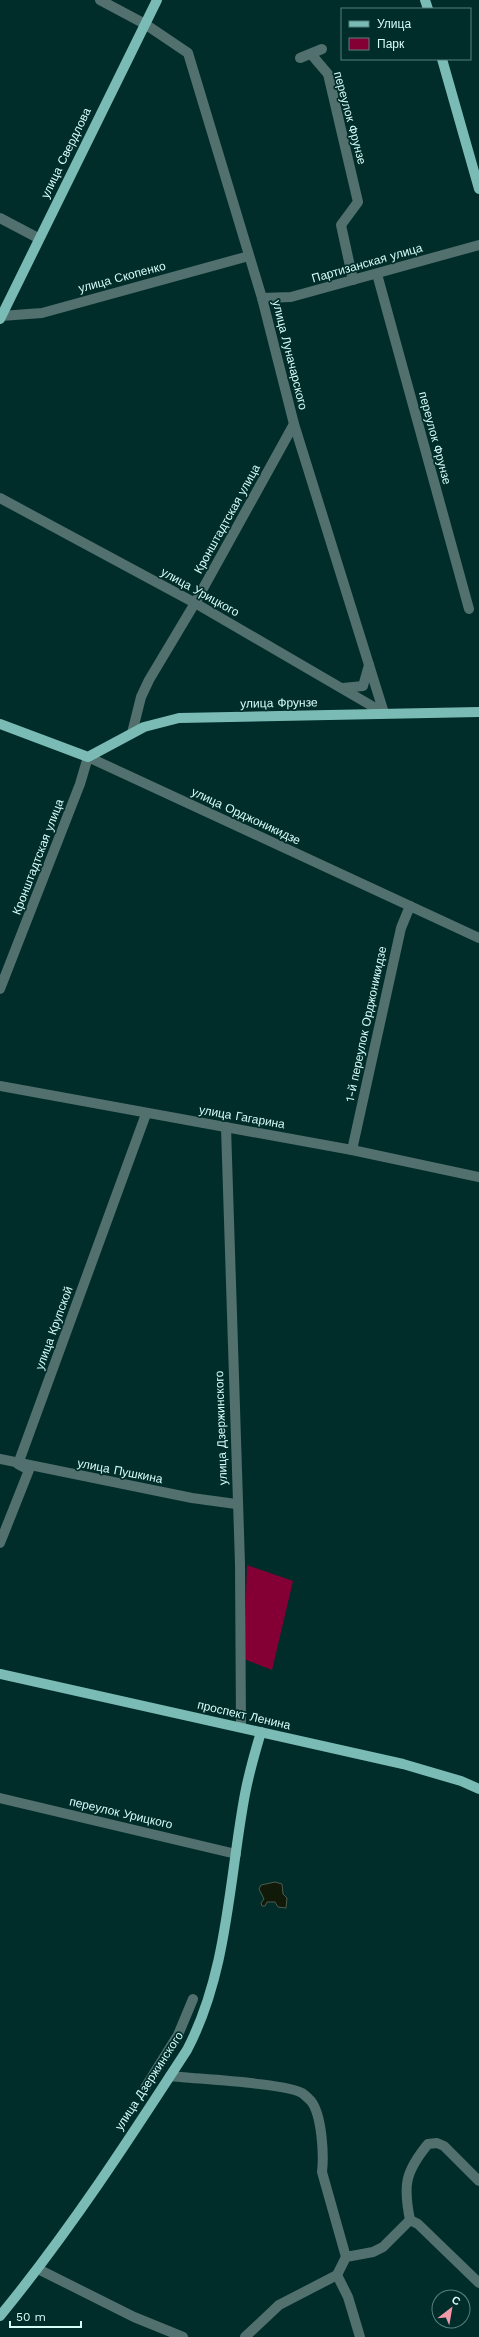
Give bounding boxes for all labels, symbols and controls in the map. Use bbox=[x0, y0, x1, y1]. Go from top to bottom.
legend bbox=[341, 8, 471, 60]
text: Улица bbox=[377, 17, 411, 31]
text: Парк bbox=[377, 37, 405, 51]
street label: переулок Фрунзе bbox=[331, 70, 369, 166]
street label: улица Свердлова bbox=[38, 105, 94, 200]
street label: Партизанская улица bbox=[310, 240, 424, 286]
street label: улица Скопенко bbox=[77, 259, 167, 295]
street label: улица Луначарского bbox=[270, 299, 310, 412]
street label: переулок Фрунзе bbox=[416, 390, 454, 486]
street label: Кронштадтская улица bbox=[191, 462, 263, 576]
street label: улица Урицкого bbox=[158, 565, 242, 619]
street label: улица Фрунзе bbox=[240, 695, 318, 711]
street label: улица Орджоникидзе bbox=[189, 785, 303, 848]
street label: Кронштадтская улица bbox=[9, 797, 67, 917]
street label: 1-й переулок Орджоникидзе bbox=[343, 945, 389, 1103]
street label: улица Гагарина bbox=[198, 1103, 286, 1132]
street label: улица Крупской bbox=[32, 1284, 76, 1372]
street label: улица Дзержинского bbox=[212, 1370, 230, 1485]
street label: улица Пушкина bbox=[76, 1456, 164, 1486]
street label: проспект Ленина bbox=[196, 1697, 292, 1733]
street label: переулок Урицкого bbox=[68, 1794, 174, 1832]
street label: улица Дзержинского bbox=[112, 2029, 186, 2133]
north arrow bbox=[431, 2289, 471, 2329]
text: С bbox=[449, 2293, 463, 2309]
scale bar bbox=[10, 2303, 81, 2329]
text: 50 m bbox=[16, 2310, 46, 2324]

